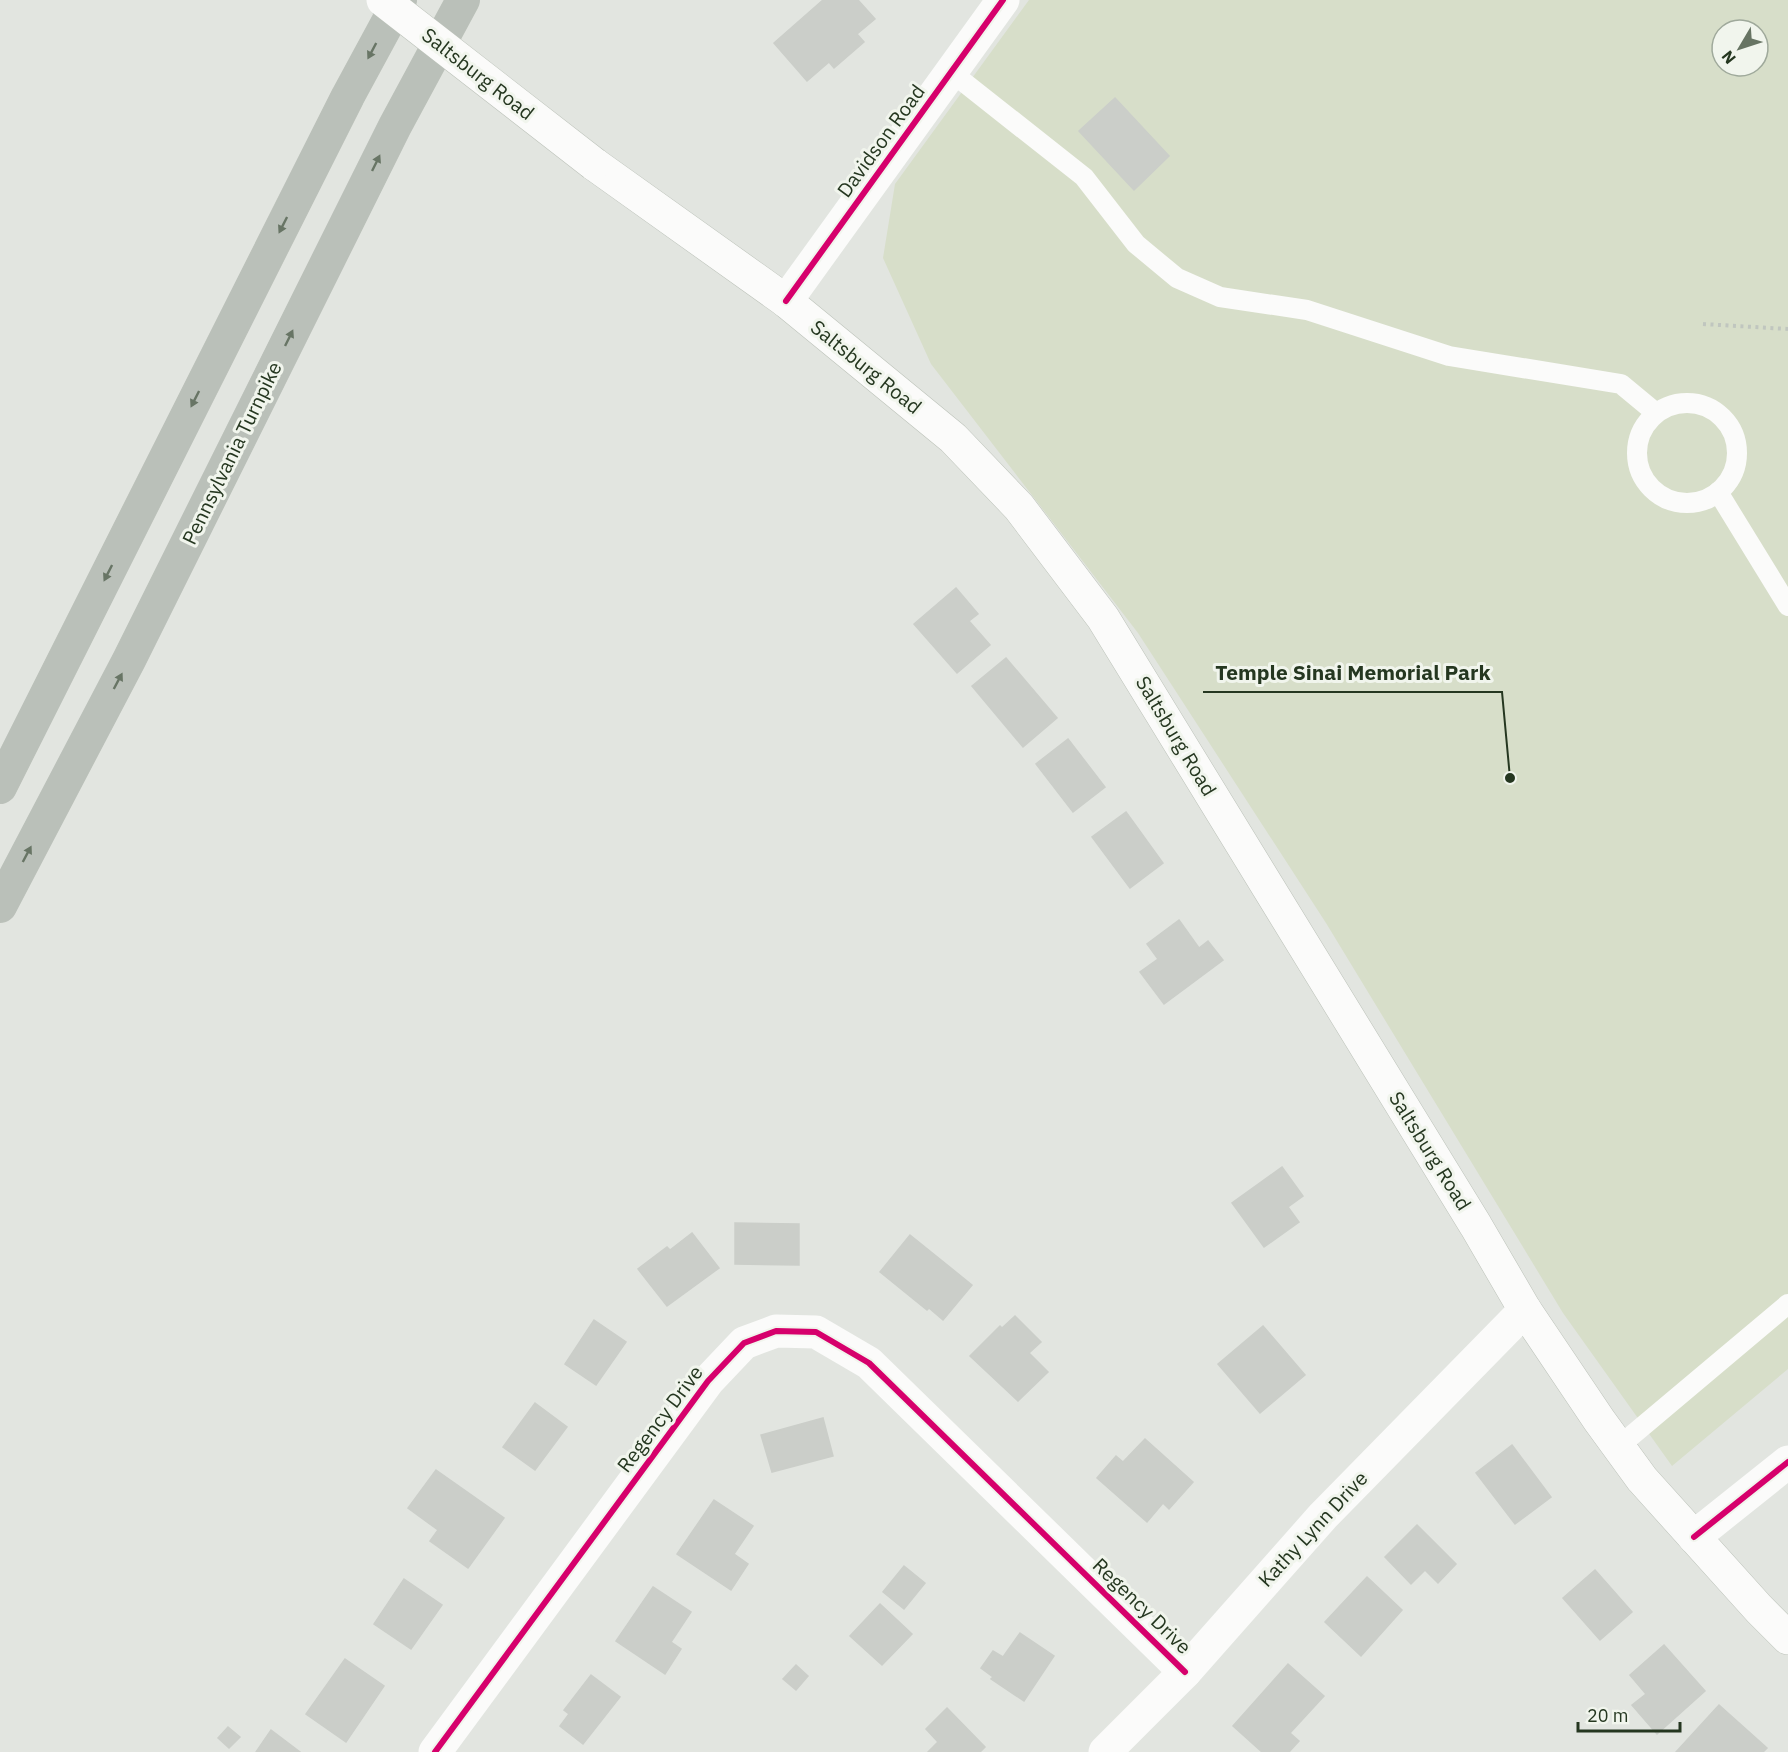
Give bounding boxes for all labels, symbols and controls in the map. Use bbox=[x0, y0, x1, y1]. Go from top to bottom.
north arrow bbox=[1710, 18, 1770, 78]
street label: Saltsburg Road bbox=[417, 21, 540, 126]
one-way arrow bbox=[367, 43, 377, 60]
text: N bbox=[1717, 47, 1740, 68]
street label: Davidson Road bbox=[830, 79, 931, 203]
one-way arrow bbox=[372, 155, 381, 172]
one-way arrow bbox=[278, 216, 288, 233]
street label: Saltsburg Road bbox=[805, 313, 927, 420]
one-way arrow bbox=[285, 329, 294, 346]
street label: Pennsylvania Turnpike bbox=[175, 357, 288, 549]
one-way arrow bbox=[190, 391, 200, 408]
one-way arrow bbox=[103, 565, 112, 582]
callout: Temple Sinai Memorial Park bbox=[1203, 653, 1502, 692]
text: Temple Sinai Memorial Park bbox=[1215, 658, 1492, 686]
street label: Saltsburg Road bbox=[1130, 671, 1223, 801]
one-way arrow bbox=[112, 672, 122, 690]
one-way arrow bbox=[22, 845, 32, 862]
street label: Saltsburg Road bbox=[1383, 1086, 1478, 1215]
street label: Regency Drive bbox=[610, 1360, 709, 1478]
street label: Kathy Lynn Drive bbox=[1252, 1465, 1373, 1592]
street label: Regency Drive bbox=[1087, 1552, 1198, 1660]
scale bar bbox=[1578, 1695, 1680, 1733]
text: 20 m bbox=[1587, 1704, 1629, 1727]

